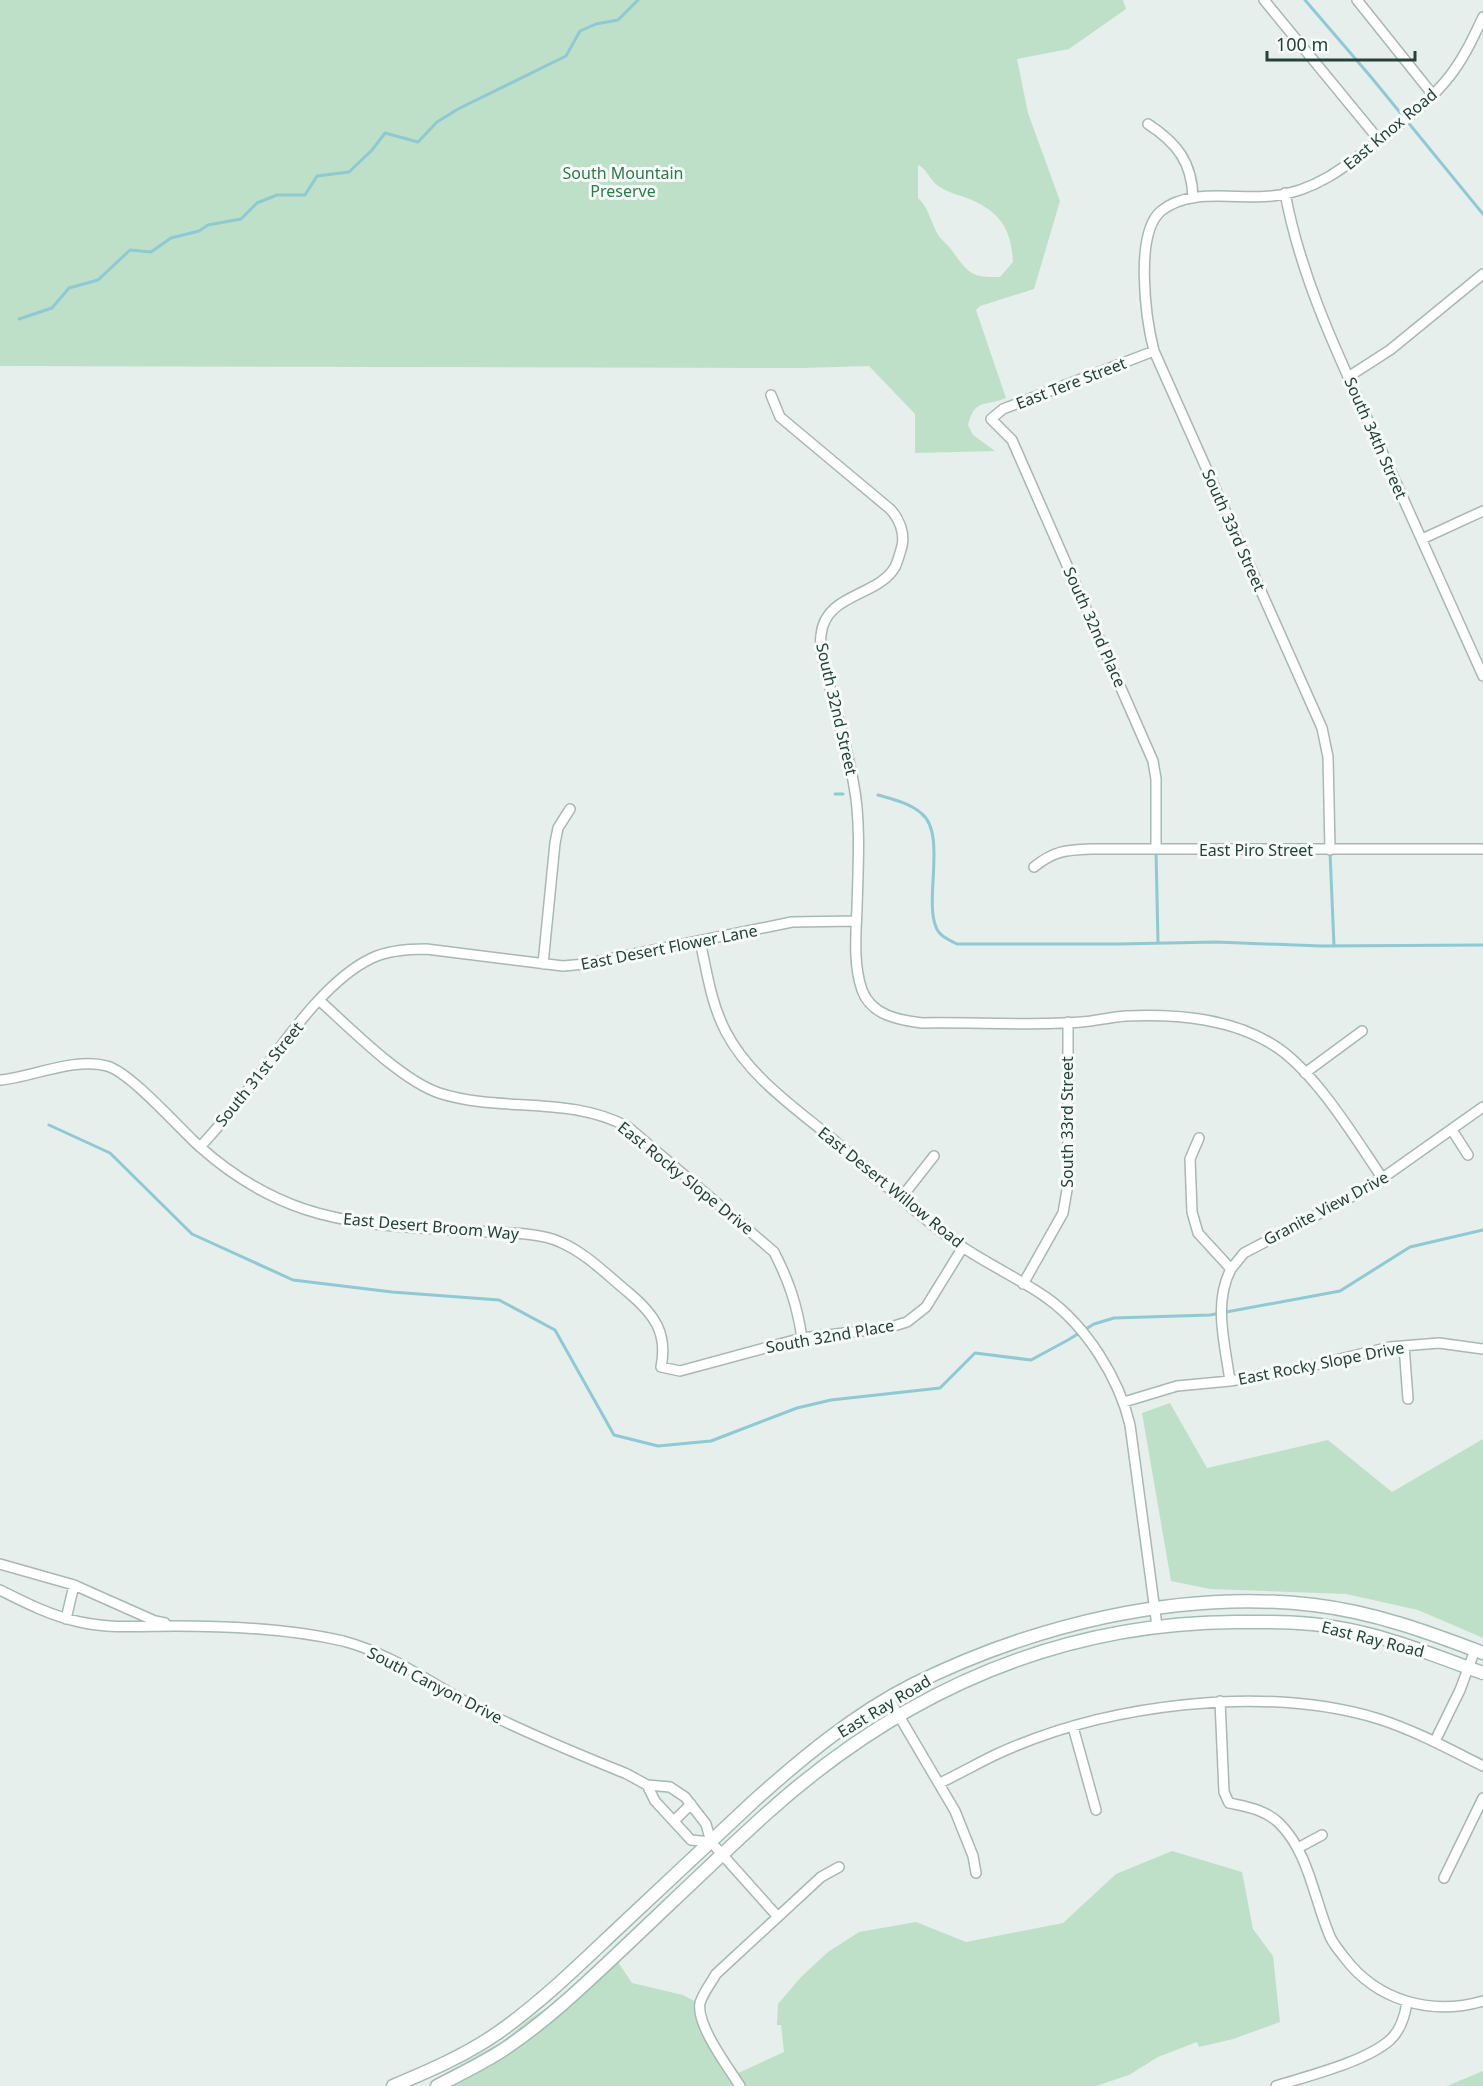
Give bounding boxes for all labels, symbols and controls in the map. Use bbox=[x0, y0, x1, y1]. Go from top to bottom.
scale bar bbox=[1267, 24, 1416, 62]
text: 100 m bbox=[1276, 32, 1328, 56]
street label: East Knox Road bbox=[1339, 83, 1441, 175]
park label: South Mountain Preserve bbox=[563, 162, 683, 202]
street label: East Tere Street bbox=[1013, 352, 1129, 414]
street label: South 34th Street bbox=[1339, 374, 1413, 503]
street label: South 33rd Street bbox=[1197, 465, 1271, 595]
street label: South 32nd Place bbox=[1059, 563, 1131, 691]
street label: South 32nd Street bbox=[811, 641, 863, 777]
street label: East Piro Street bbox=[1199, 839, 1313, 861]
street label: East Desert Flower Lane bbox=[579, 919, 759, 975]
street label: South 31st Street bbox=[210, 1017, 308, 1131]
street label: South 33rd Street bbox=[1056, 1056, 1078, 1188]
street label: East Rocky Slope Drive bbox=[613, 1116, 759, 1240]
street label: East Desert Willow Road bbox=[814, 1121, 968, 1253]
street label: Granite View Drive bbox=[1260, 1166, 1392, 1250]
street label: East Desert Broom Way bbox=[342, 1207, 521, 1245]
street label: South 32nd Place bbox=[764, 1314, 896, 1358]
street label: East Rocky Slope Drive bbox=[1236, 1336, 1406, 1390]
street label: East Ray Road bbox=[1319, 1616, 1427, 1662]
street label: South Canyon Drive bbox=[364, 1641, 506, 1729]
street label: East Ray Road bbox=[833, 1669, 935, 1743]

